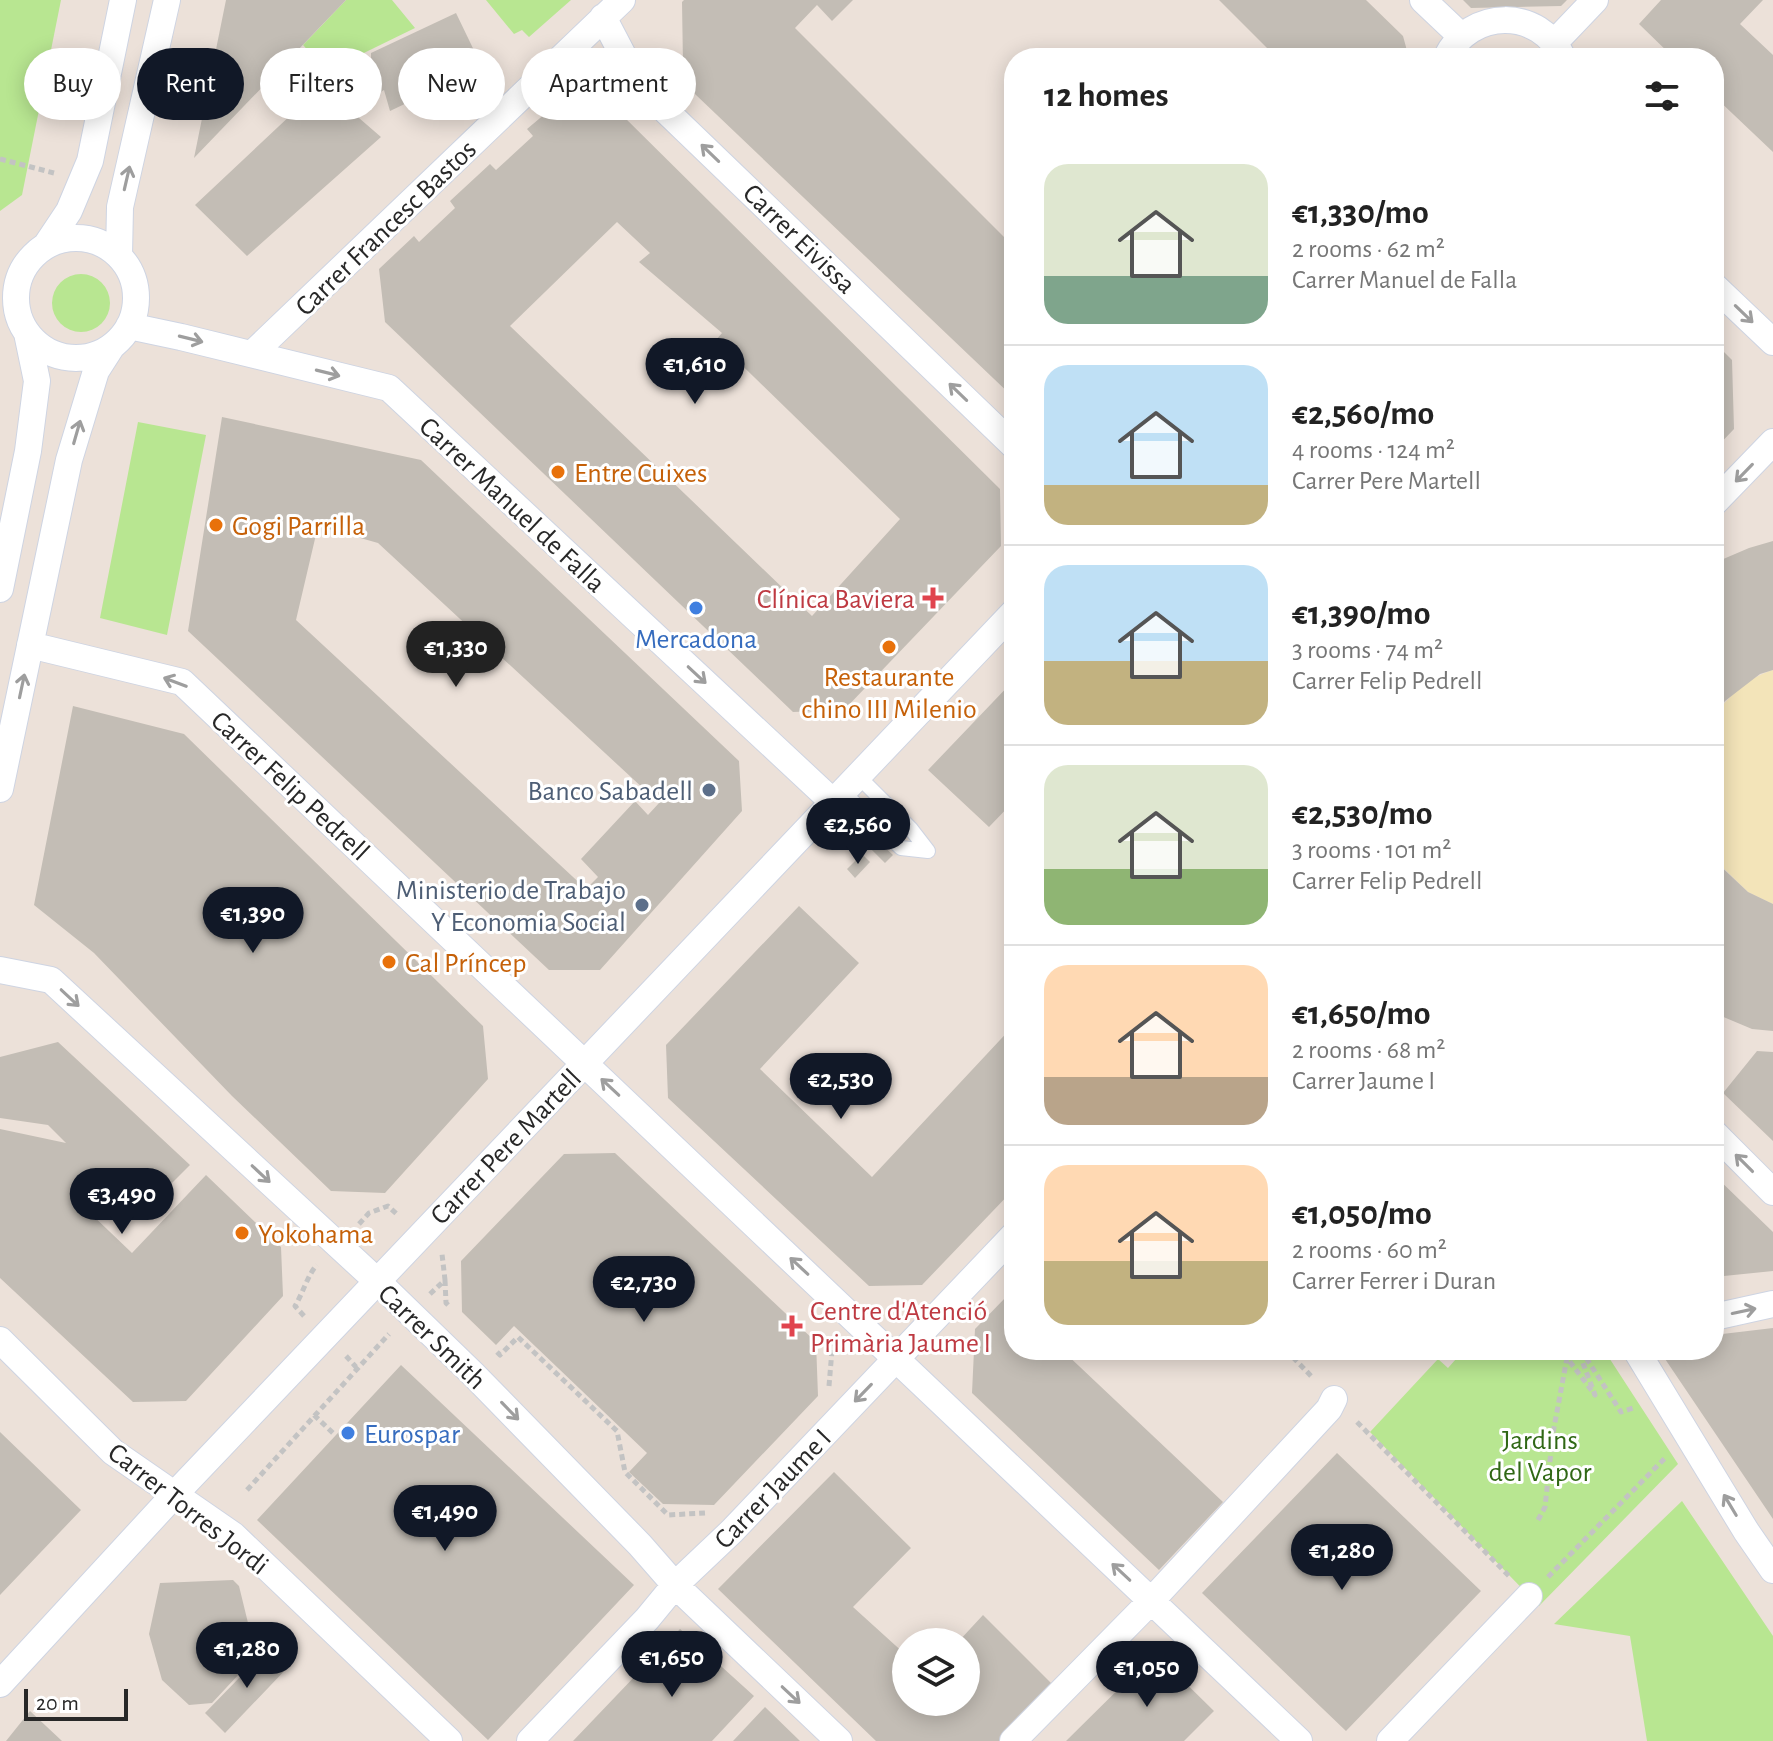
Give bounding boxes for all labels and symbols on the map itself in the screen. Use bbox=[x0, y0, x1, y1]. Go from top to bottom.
street label: Carrer Francesc Bastos bbox=[291, 135, 482, 322]
one-way arrow bbox=[701, 144, 721, 163]
one-way arrow bbox=[120, 166, 135, 192]
street label: Carrer Eivissa bbox=[737, 179, 860, 300]
one-way arrow bbox=[1733, 304, 1753, 323]
one-way arrow bbox=[177, 333, 203, 348]
pin: €1,610 bbox=[630, 338, 760, 406]
one-way arrow bbox=[314, 366, 340, 381]
one-way arrow bbox=[949, 383, 968, 402]
street label: Carrer Manuel de Falla bbox=[413, 413, 610, 598]
one-way arrow bbox=[70, 419, 85, 445]
place label: Entre Cuixes bbox=[574, 460, 707, 488]
one-way arrow bbox=[1735, 462, 1753, 482]
marker: Entre Cuixes bbox=[549, 463, 567, 481]
place label: Gogi Parrilla bbox=[232, 513, 365, 541]
marker: Gogi Parrilla bbox=[207, 516, 225, 534]
place label: Clínica Baviera bbox=[757, 586, 915, 614]
marker: Clínica Baviera bbox=[922, 587, 944, 609]
marker: Mercadona bbox=[687, 599, 705, 617]
pin: €1,330 bbox=[391, 621, 521, 689]
place label: Mercadona bbox=[635, 626, 757, 654]
marker: Restaurante chino III Milenio bbox=[880, 638, 898, 656]
place label: Restaurante chino III Milenio bbox=[801, 664, 977, 724]
one-way arrow bbox=[687, 666, 707, 685]
one-way arrow bbox=[15, 673, 30, 699]
one-way arrow bbox=[163, 674, 187, 688]
street label: Carrer Felip Pedrell bbox=[205, 706, 374, 867]
place label: Banco Sabadell bbox=[528, 778, 693, 806]
marker: Banco Sabadell bbox=[700, 781, 718, 799]
pin: €2,560 bbox=[793, 798, 923, 866]
place label: Ministerio de Trabajo Y Economia Social bbox=[396, 877, 626, 937]
pin: €1,390 bbox=[188, 887, 318, 955]
marker: Ministerio de Trabajo Y Economia Social bbox=[633, 896, 651, 914]
place label: Cal Príncep bbox=[405, 950, 526, 978]
marker: Cal Príncep bbox=[380, 953, 398, 971]
one-way arrow bbox=[60, 988, 80, 1007]
pin: €2,530 bbox=[776, 1053, 906, 1121]
street label: Carrer Pere Martell bbox=[426, 1064, 587, 1230]
one-way arrow bbox=[600, 1078, 620, 1097]
one-way arrow bbox=[1734, 1153, 1753, 1173]
one-way arrow bbox=[251, 1164, 271, 1182]
pin: €3,490 bbox=[57, 1168, 187, 1236]
place label: Yokohama bbox=[258, 1221, 373, 1249]
marker: Yokohama bbox=[233, 1224, 251, 1242]
pin: €2,730 bbox=[579, 1256, 709, 1324]
one-way arrow bbox=[789, 1257, 809, 1276]
street label: Carrer Smith bbox=[372, 1280, 491, 1395]
place label: Centre d'Atenció Primària Jaume I bbox=[810, 1298, 991, 1358]
one-way arrow bbox=[1730, 1302, 1756, 1317]
marker: Centre d'Atenció Primària Jaume I bbox=[781, 1315, 803, 1337]
one-way arrow bbox=[854, 1383, 873, 1403]
one-way arrow bbox=[500, 1401, 519, 1420]
place label: Eurospar bbox=[364, 1421, 460, 1449]
marker: Eurospar bbox=[339, 1424, 357, 1442]
street label: Carrer Jaume I bbox=[710, 1424, 837, 1555]
park label: Jardins del Vapor bbox=[1489, 1427, 1591, 1487]
street label: Carrer Torres Jordi bbox=[102, 1439, 273, 1581]
pin: €1,490 bbox=[380, 1485, 510, 1553]
one-way arrow bbox=[1722, 1494, 1738, 1517]
pin: €1,280 bbox=[1277, 1524, 1407, 1592]
one-way arrow bbox=[1111, 1563, 1131, 1582]
pin: €1,280 bbox=[182, 1622, 312, 1690]
pin: €1,650 bbox=[607, 1631, 737, 1699]
pin: €1,050 bbox=[1082, 1641, 1212, 1709]
scale bar bbox=[24, 1685, 128, 1721]
one-way arrow bbox=[781, 1686, 801, 1705]

